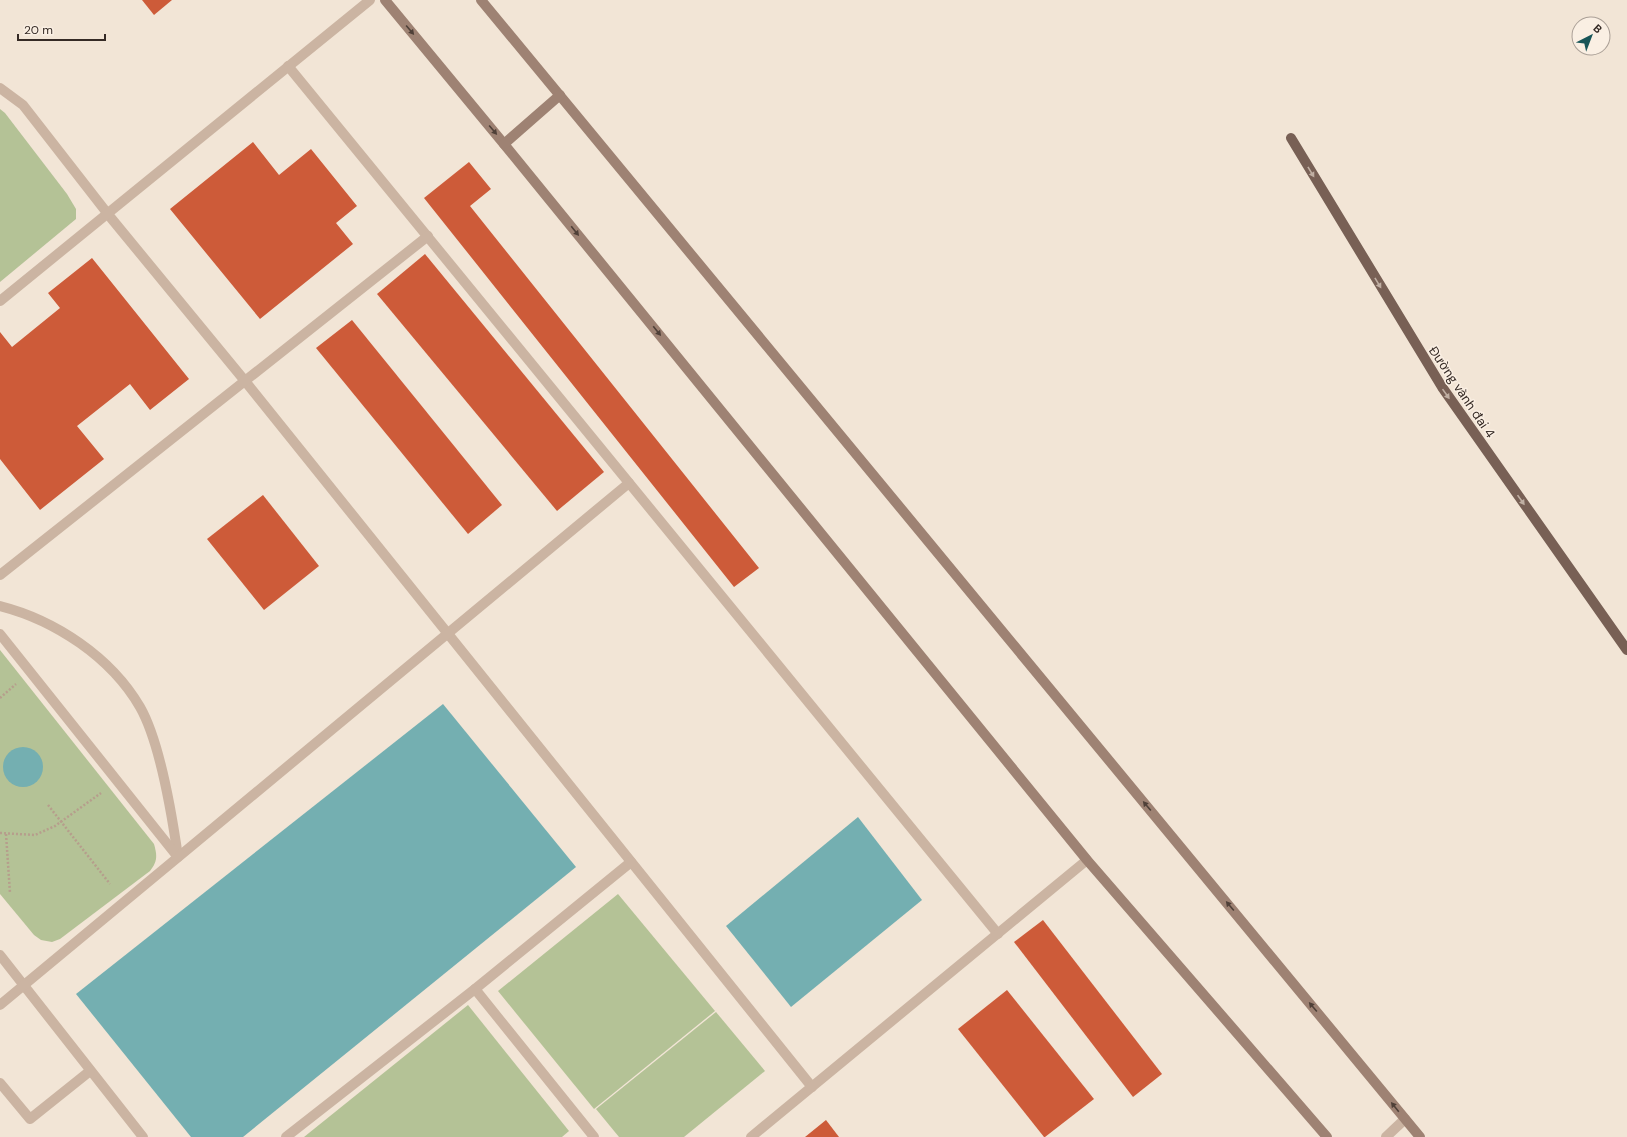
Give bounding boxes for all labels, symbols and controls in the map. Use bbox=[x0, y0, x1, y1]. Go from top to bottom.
scale bar bbox=[18, 16, 105, 42]
north arrow bbox=[1571, 16, 1611, 56]
text: B bbox=[1590, 21, 1605, 36]
text: 20 m bbox=[24, 22, 53, 38]
one-way arrow bbox=[405, 25, 414, 35]
one-way arrow bbox=[488, 125, 497, 135]
one-way arrow bbox=[1308, 166, 1315, 178]
one-way arrow bbox=[571, 225, 580, 236]
one-way arrow bbox=[1375, 277, 1382, 289]
one-way arrow bbox=[653, 326, 662, 337]
street label: Đường vành đai 4 bbox=[1425, 343, 1499, 441]
one-way arrow bbox=[1442, 389, 1450, 399]
one-way arrow bbox=[1517, 495, 1525, 506]
one-way arrow bbox=[1143, 801, 1151, 812]
one-way arrow bbox=[1225, 901, 1234, 912]
one-way arrow bbox=[1308, 1001, 1317, 1012]
one-way arrow bbox=[1391, 1102, 1400, 1112]

